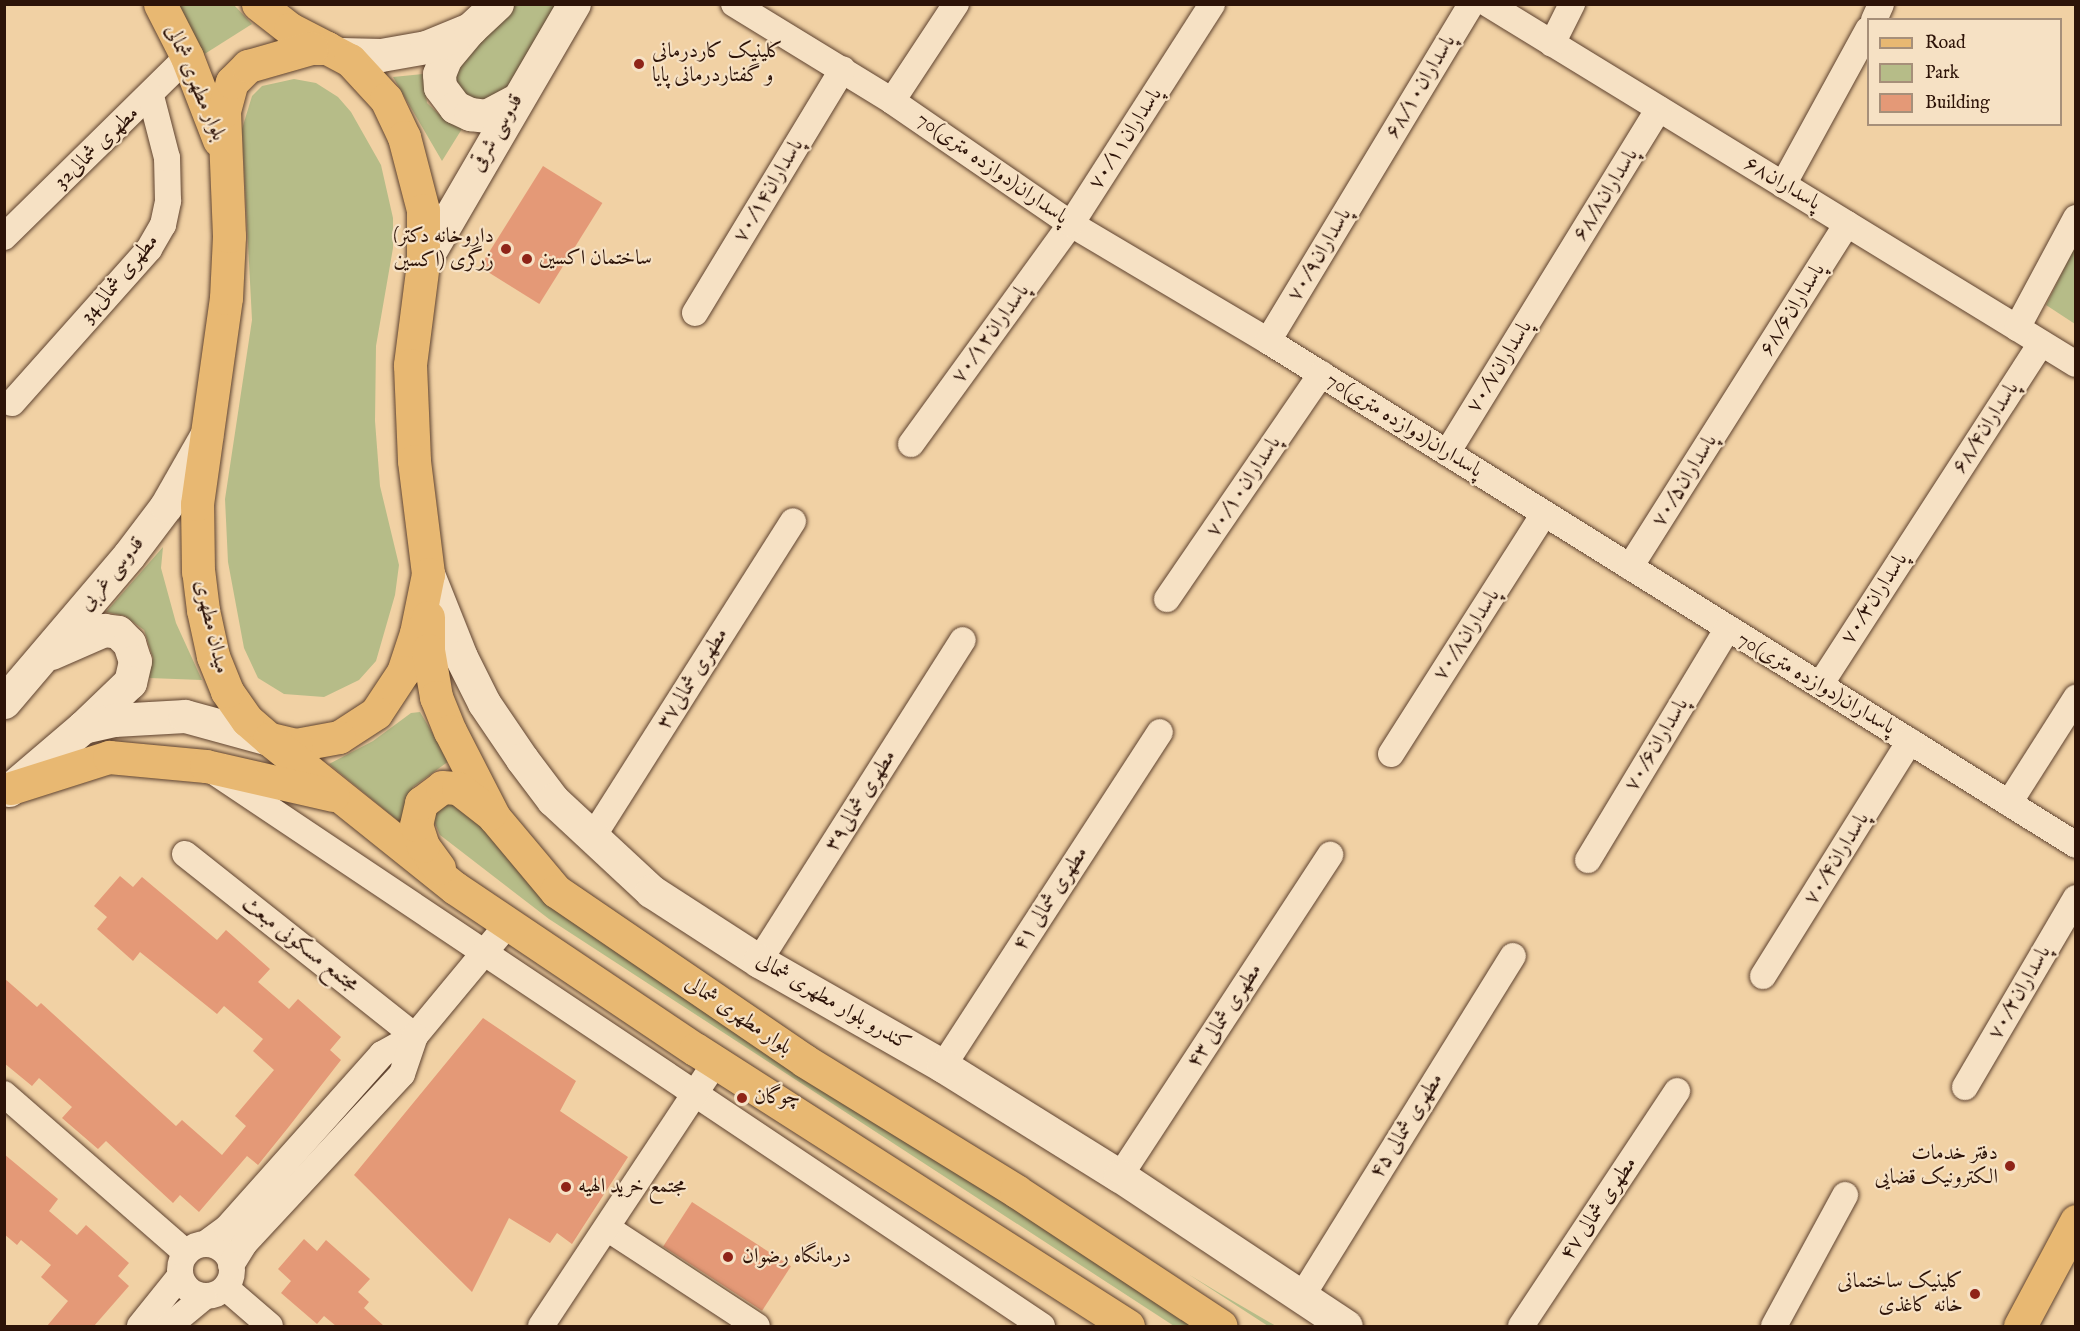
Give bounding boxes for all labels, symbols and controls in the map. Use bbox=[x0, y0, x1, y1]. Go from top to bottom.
legend bbox=[1867, 18, 2062, 126]
street label: بلوار مطهرى شمالى bbox=[159, 21, 231, 145]
street label: پاسداران۶۸/۱۰ bbox=[1380, 31, 1462, 143]
text: Road bbox=[1925, 32, 1966, 55]
place label: کلینیک کاردرمانی و گفتاردرمانی پایا bbox=[652, 39, 783, 89]
marker: کلینیک کاردرمانی و گفتاردرمانی پایا bbox=[630, 55, 648, 73]
text: Park bbox=[1925, 62, 1959, 85]
street label: پاسداران۷۰/۱۱ bbox=[1084, 83, 1168, 195]
street label: قدوسی شرقی bbox=[465, 90, 529, 176]
text: Building bbox=[1925, 92, 1990, 115]
street label: 32مطهرى شمالى bbox=[49, 101, 145, 195]
street label: 70پاسداران(دوازده متری) bbox=[911, 107, 1073, 231]
street label: پاسداران۷۰/۱۴ bbox=[728, 135, 810, 247]
street label: پاسداران۶۸/۸ bbox=[1568, 144, 1644, 246]
street label: پاسداران۶۸ bbox=[1739, 151, 1825, 217]
street label: پاسداران۷۰/۹ bbox=[1282, 204, 1358, 306]
place label: (داروخانه دکتر زرگری (اکسین bbox=[393, 224, 494, 274]
street label: 34مطهرى شمالى bbox=[75, 229, 165, 329]
marker: (داروخانه دکتر زرگری (اکسین bbox=[499, 242, 513, 256]
place label: ساختمان اکسین bbox=[539, 246, 652, 272]
marker: ساختمان اکسین bbox=[520, 252, 534, 266]
street label: پاسداران۶۸/۶ bbox=[1755, 259, 1831, 361]
street label: پاسداران۷۰/۱۲ bbox=[947, 280, 1035, 388]
street label: پاسداران۷۰/۷ bbox=[1462, 316, 1538, 418]
street label: 70پاسداران(دوازده متری) bbox=[1321, 368, 1487, 484]
street label: پاسداران۶۸/۴ bbox=[1947, 377, 2025, 479]
street label: پاسداران۷۰/۵ bbox=[1647, 430, 1723, 532]
street label: پاسداران۷۰/۱۰ bbox=[1201, 432, 1287, 542]
street label: قدوسی غربی bbox=[74, 532, 150, 616]
street label: پاسداران۷۰/۳ bbox=[1836, 548, 1914, 650]
street label: میدان مطهری bbox=[188, 578, 234, 676]
street label: پاسداران۷۰/۸ bbox=[1428, 584, 1506, 686]
street label: مطهرى شمالى۳۷ bbox=[652, 624, 734, 734]
street label: 70پاسداران(دوازده متری) bbox=[1733, 627, 1899, 741]
street label: پاسداران۷۰/۶ bbox=[1619, 694, 1695, 796]
street label: مطهرى شمالى۳۹ bbox=[820, 746, 902, 856]
street label: پاسداران۷۰/۴ bbox=[1799, 808, 1875, 910]
street label: ۴۱ مطهرى شمالى bbox=[1008, 842, 1094, 956]
street label: مجتمع مسکونی مبعث bbox=[236, 891, 364, 999]
street label: پاسداران۷۰/۲ bbox=[1983, 942, 2057, 1044]
street label: کندرو بلوار مطهری شمالی bbox=[751, 949, 915, 1057]
street label: مطهرى شمالى ۴۳ bbox=[1182, 959, 1268, 1073]
street label: بلوار مطهری شمالی bbox=[680, 971, 796, 1061]
street label: مطهرى شمالى ۴۵ bbox=[1365, 1069, 1449, 1183]
place label: چوگان bbox=[754, 1085, 800, 1111]
marker: چوگان bbox=[735, 1091, 749, 1105]
place label: دفتر خدمات الکترونیک قضایی bbox=[1874, 1141, 1998, 1191]
street label: مطهرى شمالى ۴۷ bbox=[1555, 1152, 1643, 1266]
marker: دفتر خدمات الکترونیک قضایی bbox=[2003, 1159, 2017, 1173]
place label: مجتمع خرید الهیه bbox=[578, 1174, 686, 1200]
marker: مجتمع خرید الهیه bbox=[559, 1180, 573, 1194]
place label: درمانگاه رضوان bbox=[742, 1244, 851, 1270]
marker: درمانگاه رضوان bbox=[719, 1248, 737, 1266]
place label: کلینیک ساختمانی خانه کاغذی bbox=[1837, 1269, 1963, 1319]
marker: کلینیک ساختمانی خانه کاغذی bbox=[1968, 1287, 1982, 1301]

